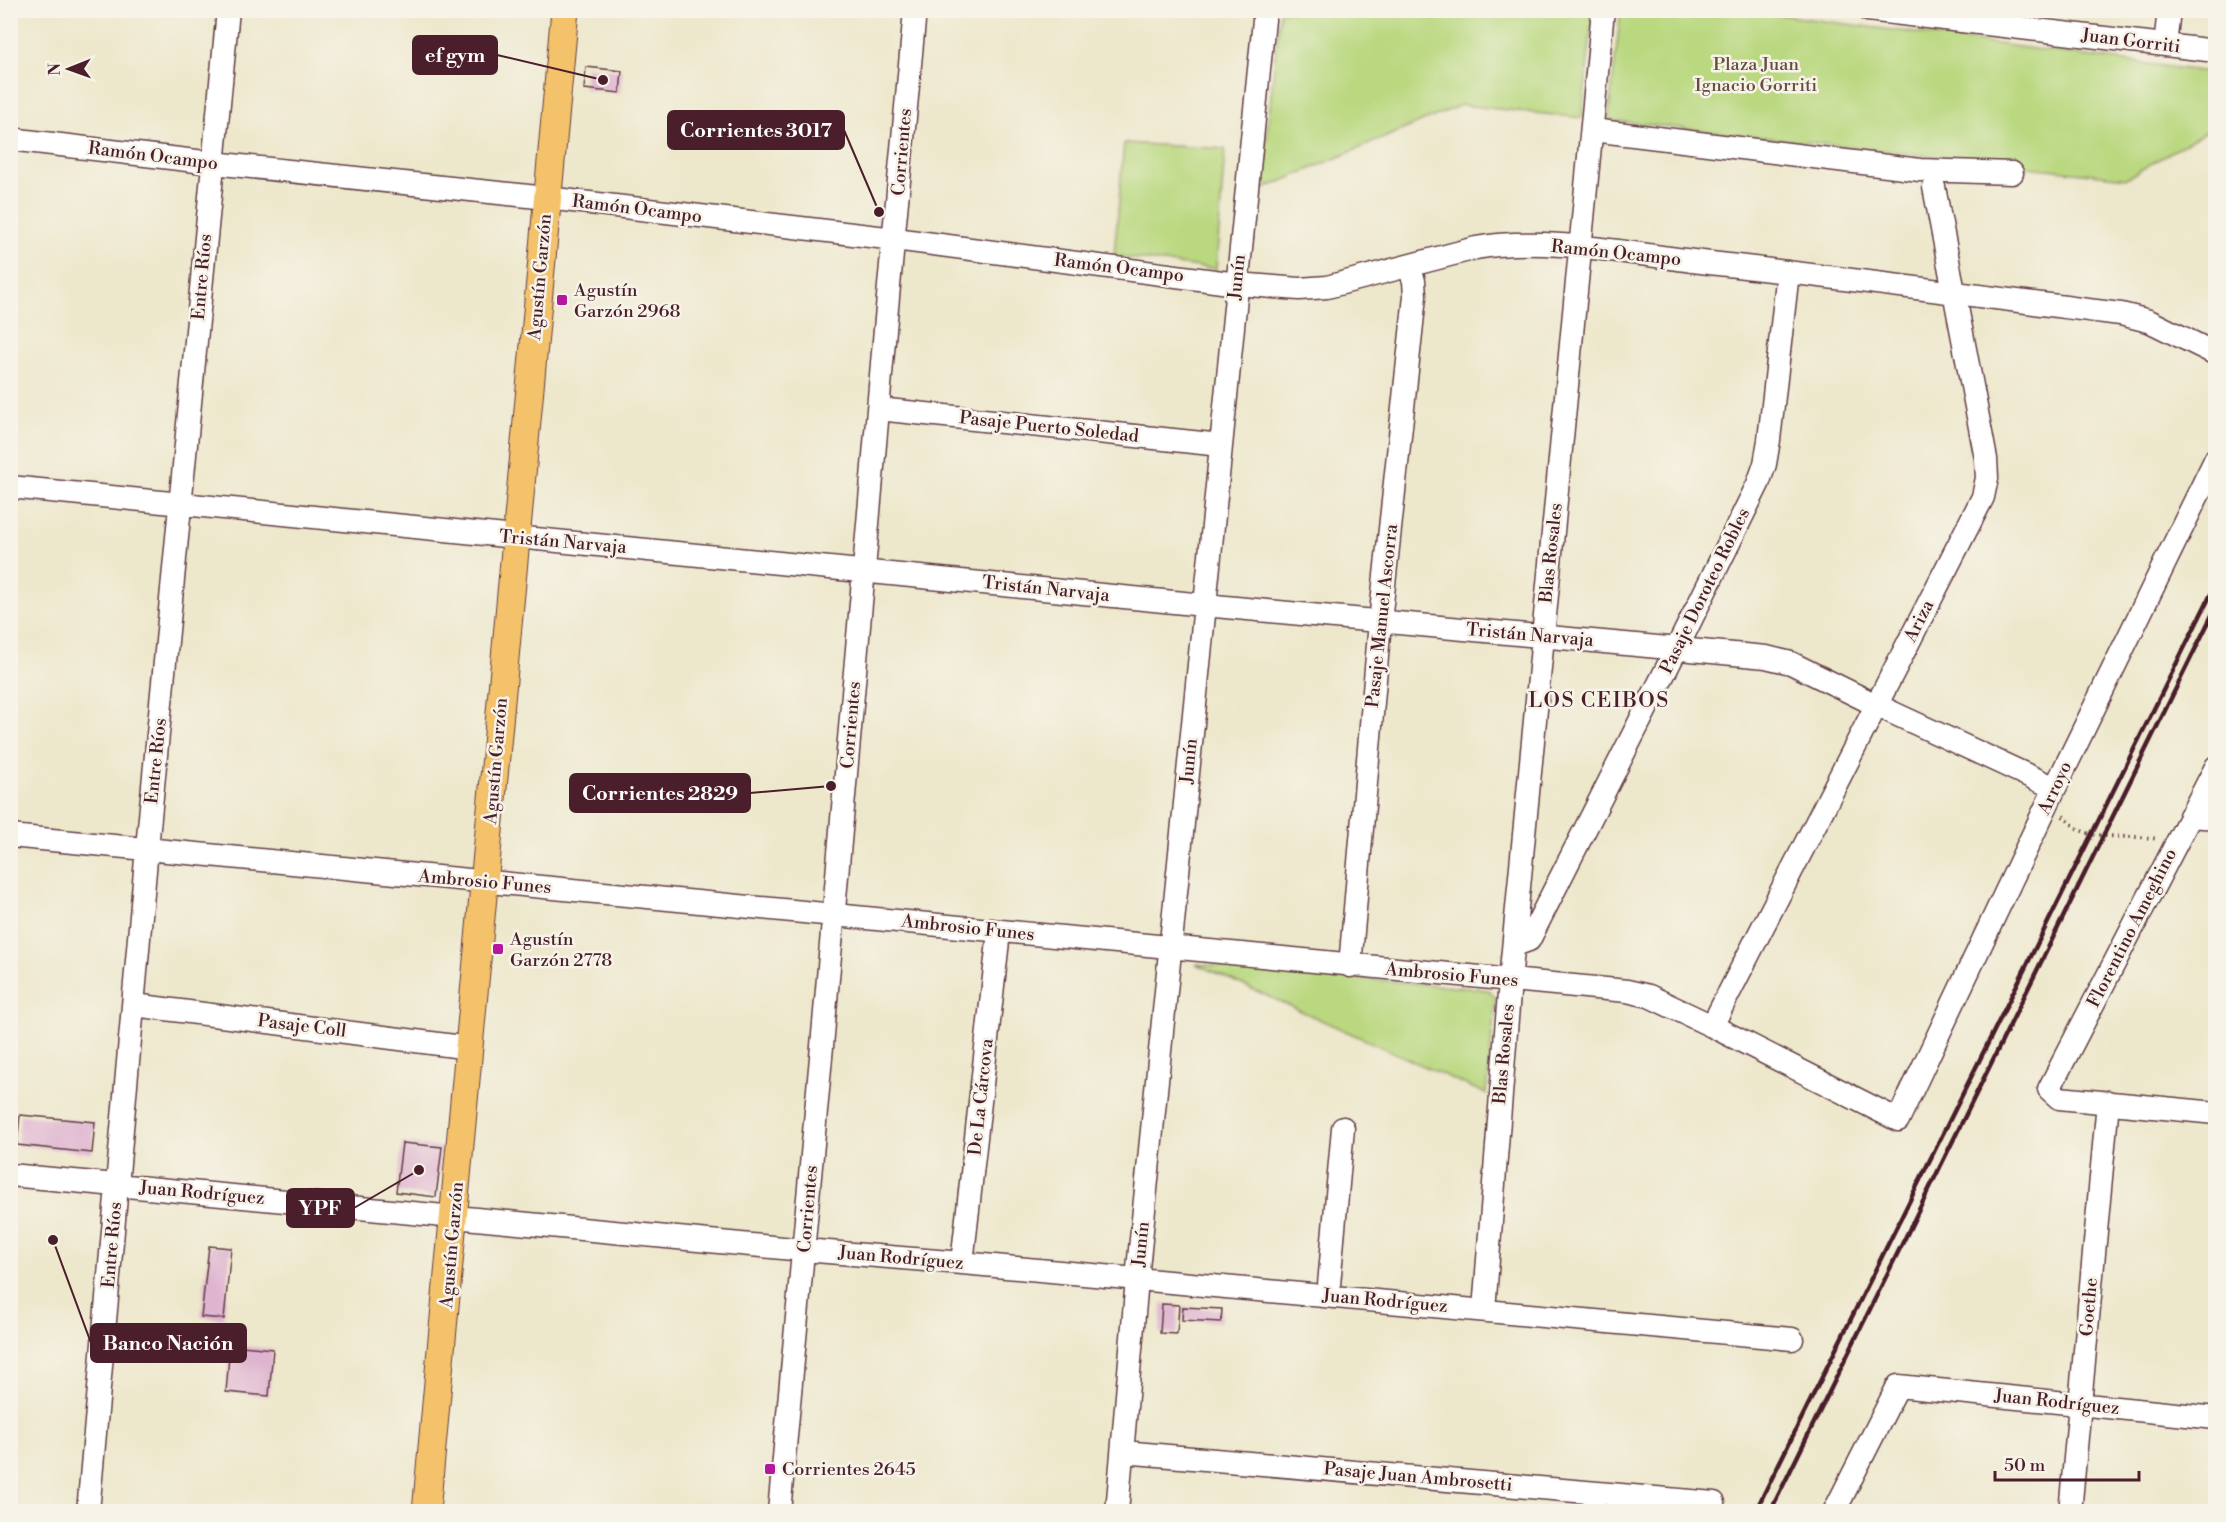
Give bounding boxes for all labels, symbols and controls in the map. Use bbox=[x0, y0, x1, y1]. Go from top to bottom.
street label: Juan Gorriti bbox=[2079, 23, 2182, 58]
callout: ef gym bbox=[413, 36, 497, 74]
north arrow bbox=[39, 39, 99, 99]
text: ef gym bbox=[425, 44, 485, 69]
park label: Plaza Juan Ignacio Gorriti bbox=[1695, 53, 1817, 97]
text: N bbox=[45, 62, 65, 76]
street label: Corrientes bbox=[887, 107, 917, 197]
callout: Corrientes 3017 bbox=[668, 111, 844, 149]
text: Corrientes 3017 bbox=[680, 119, 832, 144]
street label: Ramón Ocampo bbox=[87, 137, 219, 175]
street label: Ramón Ocampo bbox=[571, 190, 703, 228]
street label: Agustín Garzón bbox=[523, 213, 557, 342]
street label: Entre Ríos bbox=[187, 233, 217, 321]
street label: Ramón Ocampo bbox=[1550, 235, 1682, 271]
street label: Ramón Ocampo bbox=[1053, 249, 1185, 287]
street label: Junín bbox=[1223, 253, 1251, 302]
place label: Agustín Garzón 2968 bbox=[573, 279, 680, 323]
marker: Agustín Garzón 2968 bbox=[555, 293, 569, 307]
street label: Pasaje Puerto Soledad bbox=[958, 406, 1141, 448]
street label: Blas Rosales bbox=[1534, 502, 1568, 605]
street label: Pasaje Doroteo Robles bbox=[1655, 504, 1755, 678]
street label: Pasaje Manuel Ascorra bbox=[1361, 522, 1403, 709]
street label: Tristán Narvaja bbox=[498, 525, 629, 559]
street label: Tristán Narvaja bbox=[981, 571, 1112, 607]
street label: Ariza bbox=[1898, 595, 1940, 647]
street label: Tristán Narvaja bbox=[1465, 618, 1596, 652]
street label: Corrientes bbox=[836, 680, 866, 770]
district label: LOS CEIBOS bbox=[1528, 688, 1670, 714]
street label: Agustín Garzón bbox=[479, 697, 513, 826]
street label: Entre Ríos bbox=[140, 717, 172, 805]
street label: Junín bbox=[1175, 737, 1203, 786]
street label: Arroyo bbox=[2032, 758, 2077, 819]
callout: Corrientes 2829 bbox=[570, 774, 750, 812]
text: Corrientes 2829 bbox=[582, 782, 738, 807]
street label: Florentino Ameghino bbox=[2082, 845, 2182, 1011]
street label: Ambrosio Funes bbox=[417, 865, 553, 899]
street label: Ambrosio Funes bbox=[899, 909, 1036, 946]
place label: Agustín Garzón 2778 bbox=[509, 928, 612, 972]
marker: Agustín Garzón 2778 bbox=[491, 942, 505, 956]
street label: Ambrosio Funes bbox=[1384, 958, 1520, 992]
street label: Blas Rosales bbox=[1488, 1003, 1520, 1106]
street label: Pasaje Coll bbox=[256, 1009, 348, 1043]
street label: De La Cárcova bbox=[963, 1037, 999, 1157]
street label: Corrientes bbox=[793, 1164, 823, 1254]
street label: Juan Rodríguez bbox=[137, 1176, 266, 1210]
street label: Agustín Garzón bbox=[435, 1181, 469, 1310]
callout: YPF bbox=[287, 1189, 354, 1227]
text: YPF bbox=[298, 1197, 342, 1222]
street label: Entre Ríos bbox=[97, 1201, 127, 1289]
street label: Junín bbox=[1127, 1220, 1155, 1269]
street label: Juan Rodríguez bbox=[836, 1241, 965, 1275]
street label: Goethe bbox=[2075, 1277, 2103, 1337]
street label: Juan Rodríguez bbox=[1320, 1284, 1449, 1318]
callout: Banco Nación bbox=[91, 1324, 246, 1362]
text: Banco Nación bbox=[103, 1332, 234, 1357]
street label: Juan Rodríguez bbox=[1992, 1384, 2121, 1420]
scale bar bbox=[1995, 1444, 2139, 1482]
text: 50 m bbox=[2004, 1454, 2046, 1477]
street label: Pasaje Juan Ambrosetti bbox=[1323, 1457, 1513, 1497]
place label: Corrientes 2645 bbox=[782, 1458, 916, 1481]
marker: Corrientes 2645 bbox=[763, 1462, 777, 1476]

